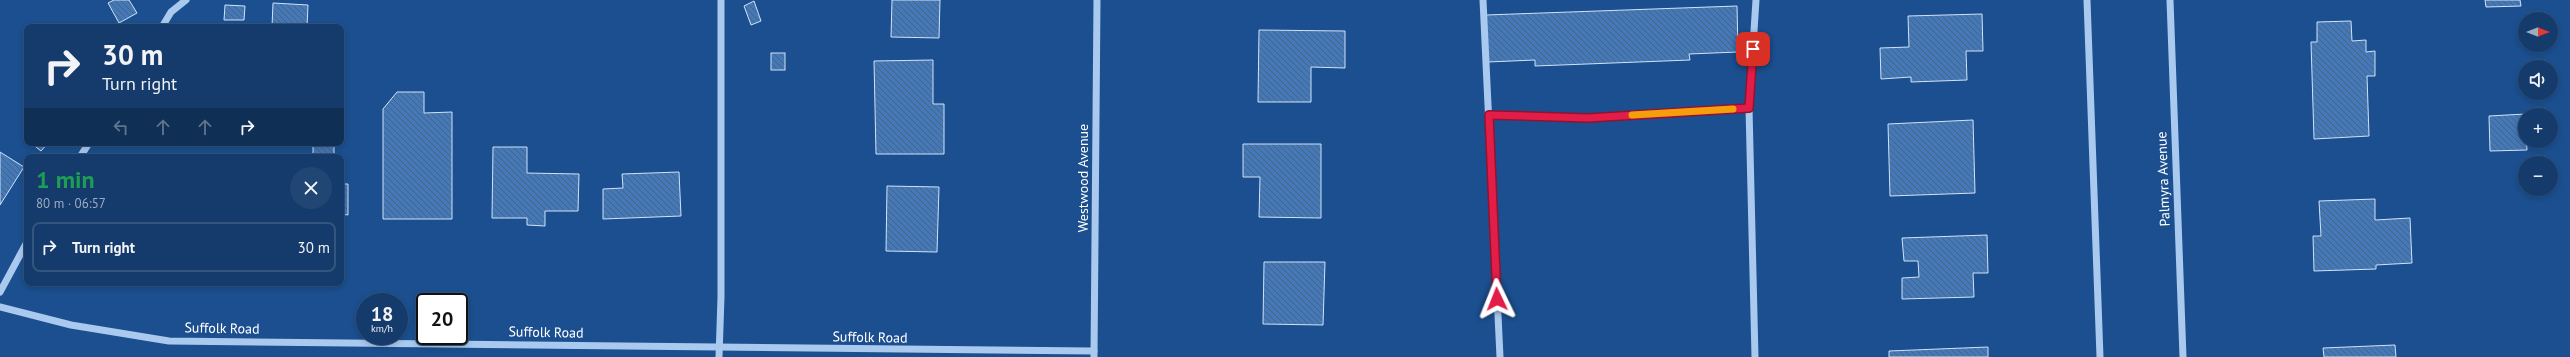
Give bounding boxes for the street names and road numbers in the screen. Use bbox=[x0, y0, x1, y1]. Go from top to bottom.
street label: Westwood Avenue bbox=[1074, 124, 1092, 232]
street label: Palmyra Avenue bbox=[2152, 131, 2174, 227]
street label: Suffolk Road bbox=[184, 318, 260, 338]
street label: Suffolk Road bbox=[508, 322, 584, 342]
street label: Suffolk Road bbox=[832, 327, 908, 347]

